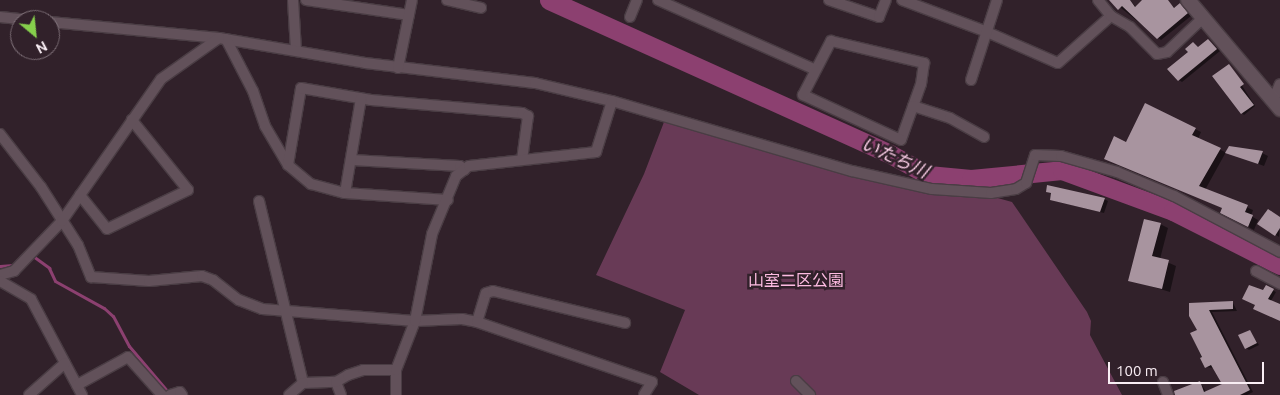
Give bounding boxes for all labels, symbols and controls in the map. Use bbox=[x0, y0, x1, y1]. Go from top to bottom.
north arrow bbox=[10, 10, 60, 60]
text: N bbox=[33, 38, 50, 57]
water label: いたち川 bbox=[858, 132, 932, 182]
park label: 山室二区公園 bbox=[748, 270, 844, 290]
scale bar bbox=[1110, 352, 1266, 384]
text: 100 m bbox=[1116, 362, 1158, 379]

